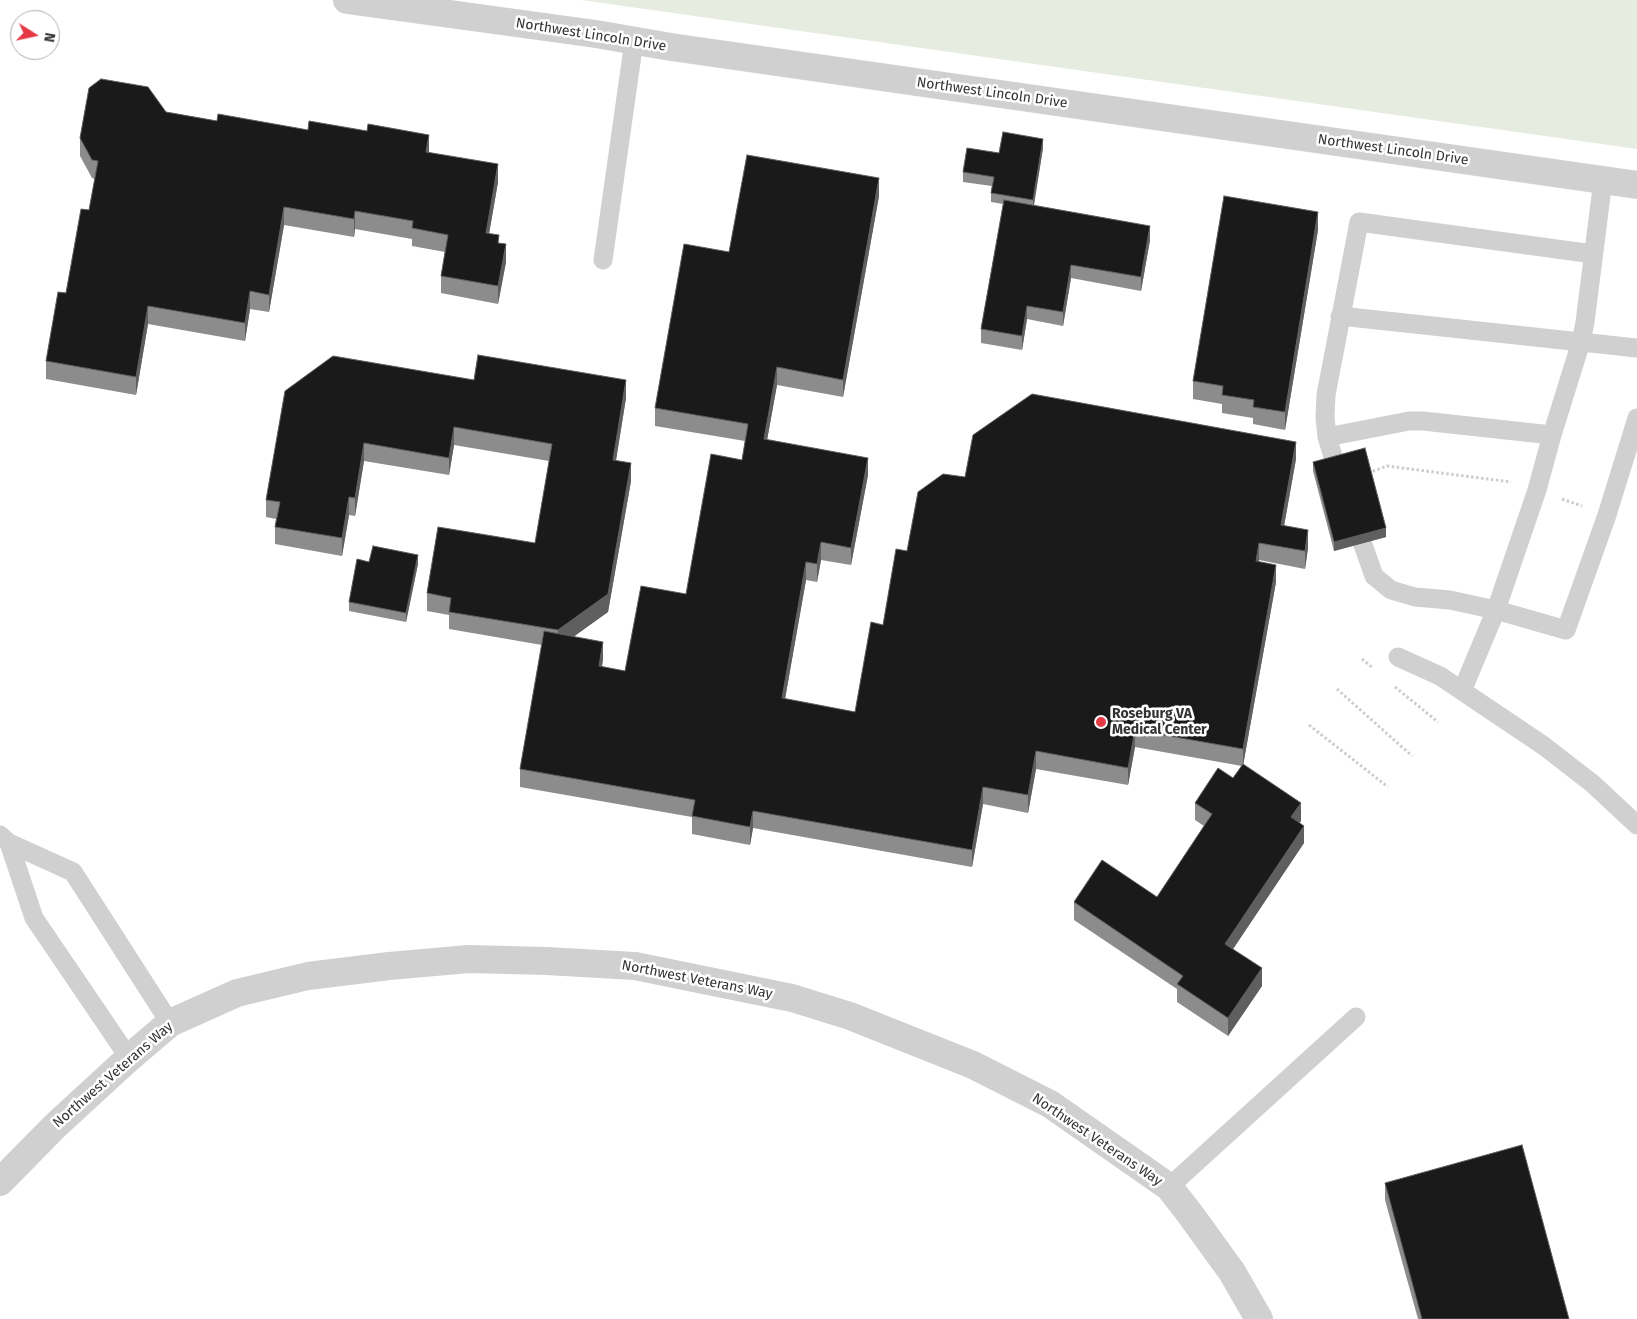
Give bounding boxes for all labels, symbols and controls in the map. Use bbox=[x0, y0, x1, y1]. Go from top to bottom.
north arrow bbox=[10, 10, 60, 60]
street label: Northwest Lincoln Drive bbox=[515, 15, 667, 55]
text: N bbox=[40, 31, 58, 44]
street label: Northwest Lincoln Drive bbox=[916, 74, 1068, 112]
street label: Northwest Lincoln Drive bbox=[1317, 131, 1469, 169]
place label: Roseburg VA Medical Center bbox=[1112, 706, 1207, 739]
marker: Roseburg VA Medical Center bbox=[1094, 715, 1108, 729]
street label: Northwest Veterans Way bbox=[620, 957, 774, 1003]
street label: Northwest Veterans Way bbox=[50, 1018, 176, 1132]
street label: Northwest Veterans Way bbox=[1029, 1090, 1165, 1190]

